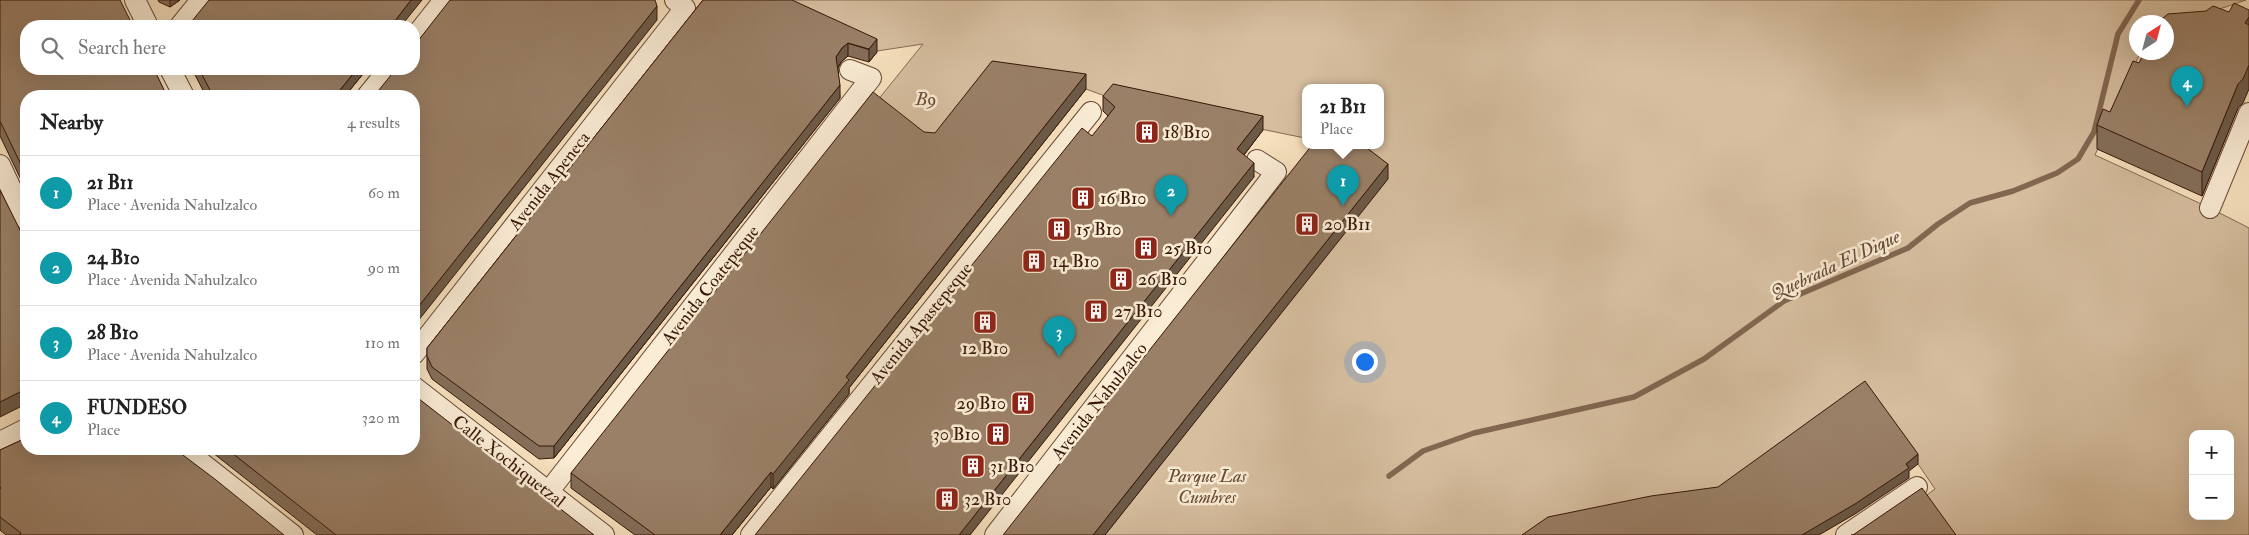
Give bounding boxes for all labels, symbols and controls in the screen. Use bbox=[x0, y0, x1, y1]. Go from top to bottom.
north arrow bbox=[2129, 15, 2174, 60]
search box bbox=[20, 20, 420, 75]
icon: search bbox=[38, 34, 66, 62]
text: Search here bbox=[78, 36, 166, 60]
pin: 4 bbox=[2171, 66, 2203, 107]
popup bbox=[1302, 84, 1384, 149]
park label: B9 bbox=[914, 88, 937, 111]
text: 21 B11 bbox=[1320, 95, 1366, 119]
text: Nearby bbox=[40, 109, 103, 136]
text: 4 results bbox=[347, 113, 400, 133]
building icon: 18 B10 bbox=[1134, 119, 1160, 145]
text: Place bbox=[1320, 119, 1353, 139]
place label: 18 B10 bbox=[1164, 121, 1210, 144]
street label: Avenida Apeneca bbox=[503, 127, 596, 236]
pin: 1 bbox=[1327, 165, 1359, 206]
text: 21 B11 bbox=[87, 171, 133, 195]
pin: 2 bbox=[1155, 175, 1187, 216]
text: 1 bbox=[53, 183, 59, 203]
text: 60 m bbox=[368, 183, 400, 203]
building icon: 16 B10 bbox=[1070, 185, 1096, 211]
place label: 16 B10 bbox=[1100, 187, 1147, 210]
text: Place · Avenida Nahulzalco bbox=[87, 195, 257, 215]
building icon: 20 B11 bbox=[1294, 211, 1320, 237]
place label: 20 B11 bbox=[1324, 213, 1371, 236]
building icon: 15 B10 bbox=[1046, 216, 1072, 242]
place label: 15 B10 bbox=[1076, 218, 1121, 241]
street label: Avenida Coatepeque bbox=[656, 220, 765, 351]
water label: Quebrada El Dique bbox=[1767, 224, 1904, 305]
building icon: 25 B10 bbox=[1133, 235, 1159, 261]
place label: 25 B10 bbox=[1164, 237, 1212, 260]
text: 24 B10 bbox=[87, 246, 140, 270]
building icon: 14 B10 bbox=[1021, 248, 1047, 274]
place label: 14 B10 bbox=[1052, 250, 1099, 273]
street label: Avenida Apastepeque bbox=[864, 257, 978, 390]
text: 2 bbox=[52, 258, 60, 278]
text: 90 m bbox=[368, 258, 400, 278]
building icon: 26 B10 bbox=[1108, 266, 1134, 292]
place label: 26 B10 bbox=[1138, 268, 1187, 291]
text: Place · Avenida Nahulzalco bbox=[87, 270, 257, 290]
building icon: 27 B10 bbox=[1083, 298, 1109, 324]
place label: 27 B10 bbox=[1114, 300, 1162, 323]
building icon: 12 B10 bbox=[972, 309, 998, 335]
pin: 3 bbox=[1043, 316, 1075, 357]
text: 28 B10 bbox=[87, 321, 138, 345]
text: 3 bbox=[53, 333, 59, 353]
text: 110 m bbox=[365, 333, 400, 353]
place label: 12 B10 bbox=[962, 337, 1008, 360]
street label: Avenida Nahulzalco bbox=[1046, 338, 1153, 466]
text: Place · Avenida Nahulzalco bbox=[87, 345, 257, 365]
your location bbox=[1352, 349, 1378, 375]
building icon: 29 B10 bbox=[1010, 390, 1036, 416]
place label: 29 B10 bbox=[957, 392, 1006, 415]
text: FUNDESO bbox=[87, 396, 187, 420]
text: 4 bbox=[52, 408, 60, 428]
text: 320 m bbox=[362, 408, 400, 428]
street label: Calle Xochiquetzal bbox=[447, 410, 570, 513]
text: Place bbox=[87, 420, 120, 440]
building icon: 30 B10 bbox=[985, 421, 1011, 447]
place label: 30 B10 bbox=[933, 423, 980, 446]
map controls bbox=[2189, 430, 2234, 520]
button: + bbox=[2189, 430, 2234, 475]
building icon: 31 B10 bbox=[960, 453, 986, 479]
place label: 31 B10 bbox=[990, 455, 1034, 478]
park label: Parque Las Cumbres bbox=[1167, 465, 1247, 509]
button: − bbox=[2189, 475, 2234, 520]
building icon: 32 B10 bbox=[934, 486, 960, 512]
place label: 32 B10 bbox=[964, 488, 1011, 511]

